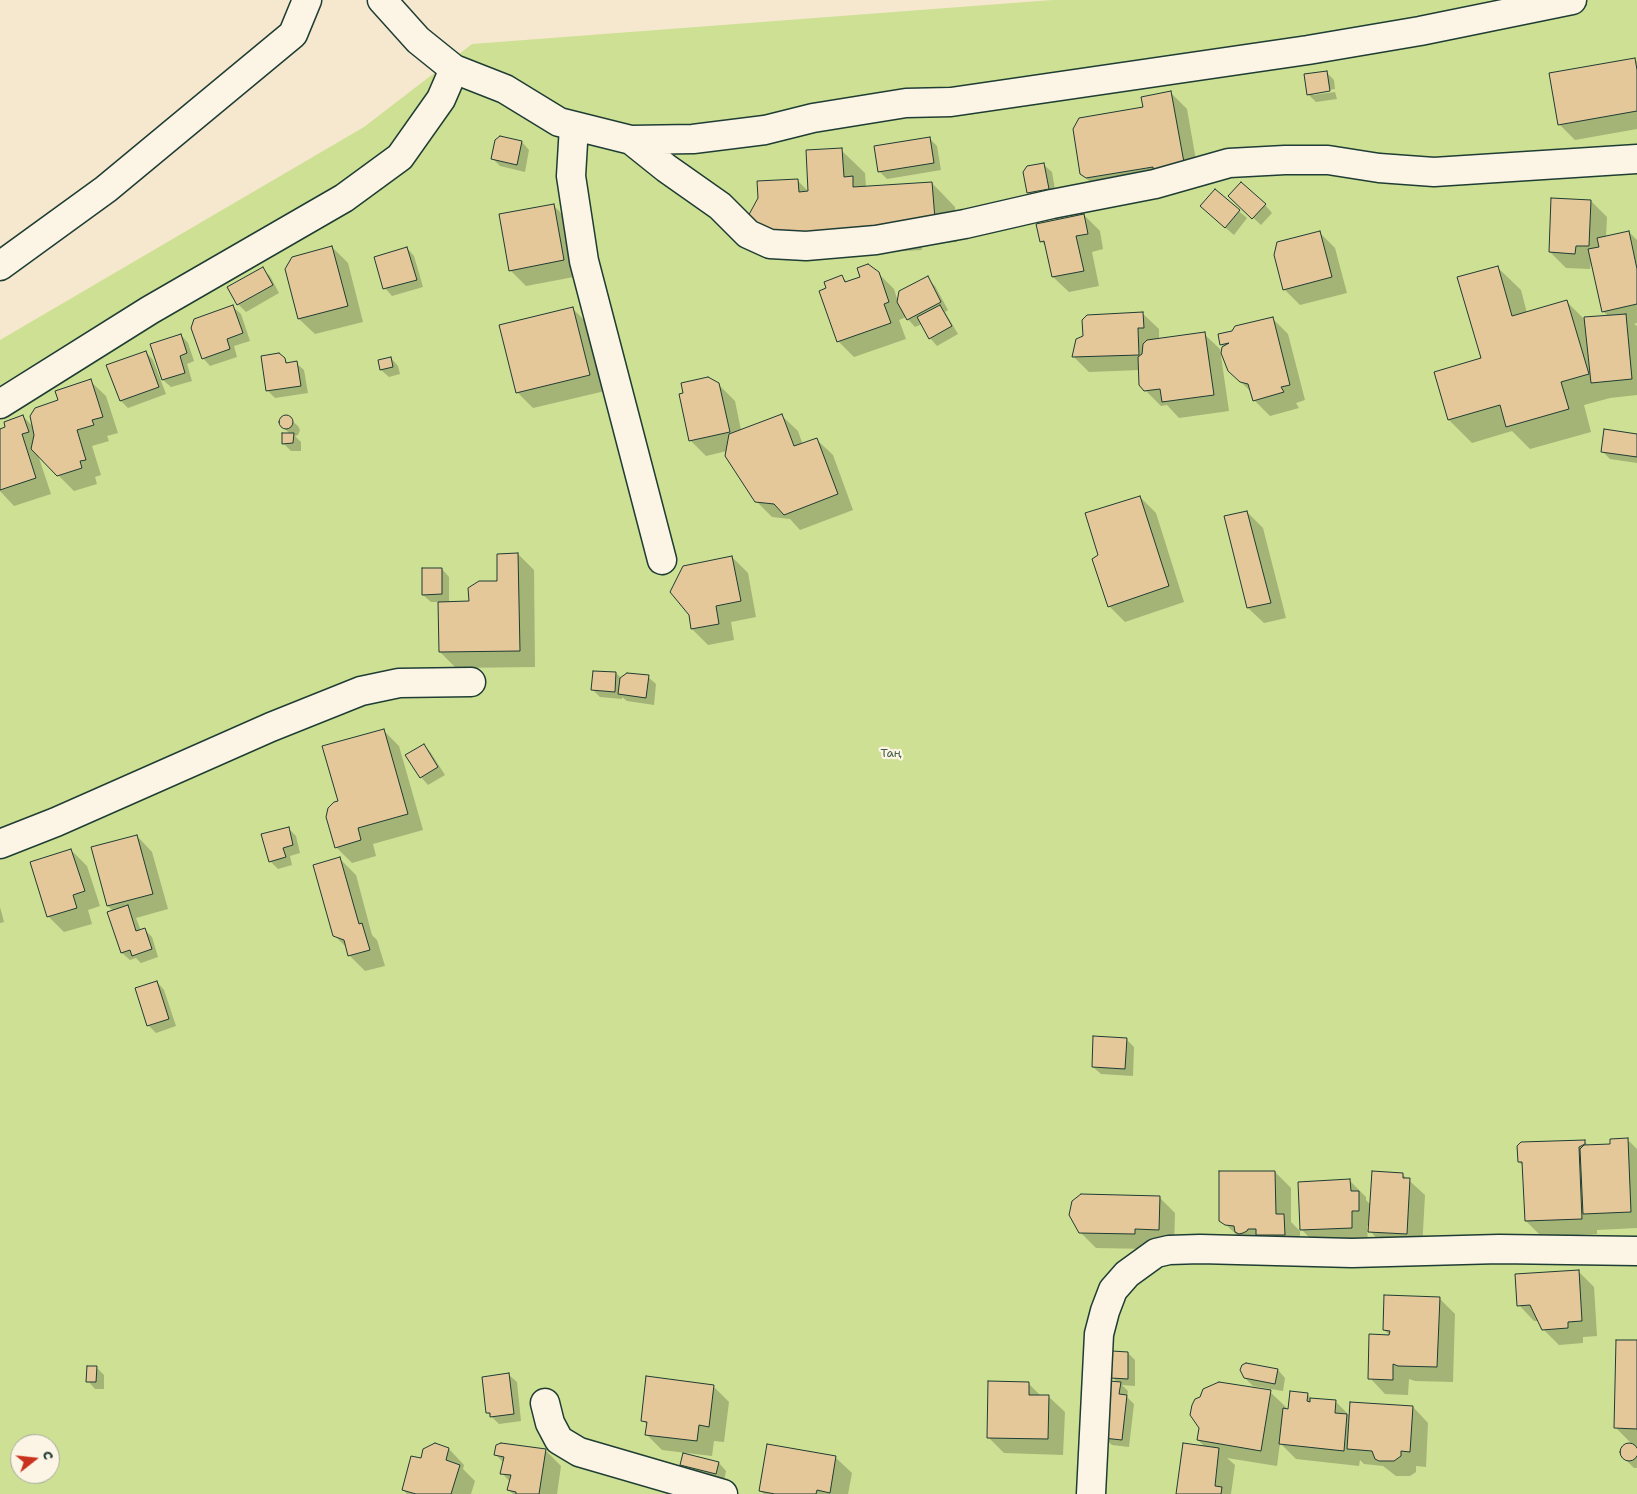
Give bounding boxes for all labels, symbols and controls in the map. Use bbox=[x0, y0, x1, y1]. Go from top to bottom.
park label: Таң bbox=[880, 747, 902, 761]
north arrow bbox=[10, 1434, 60, 1484]
text: С bbox=[39, 1449, 58, 1462]

